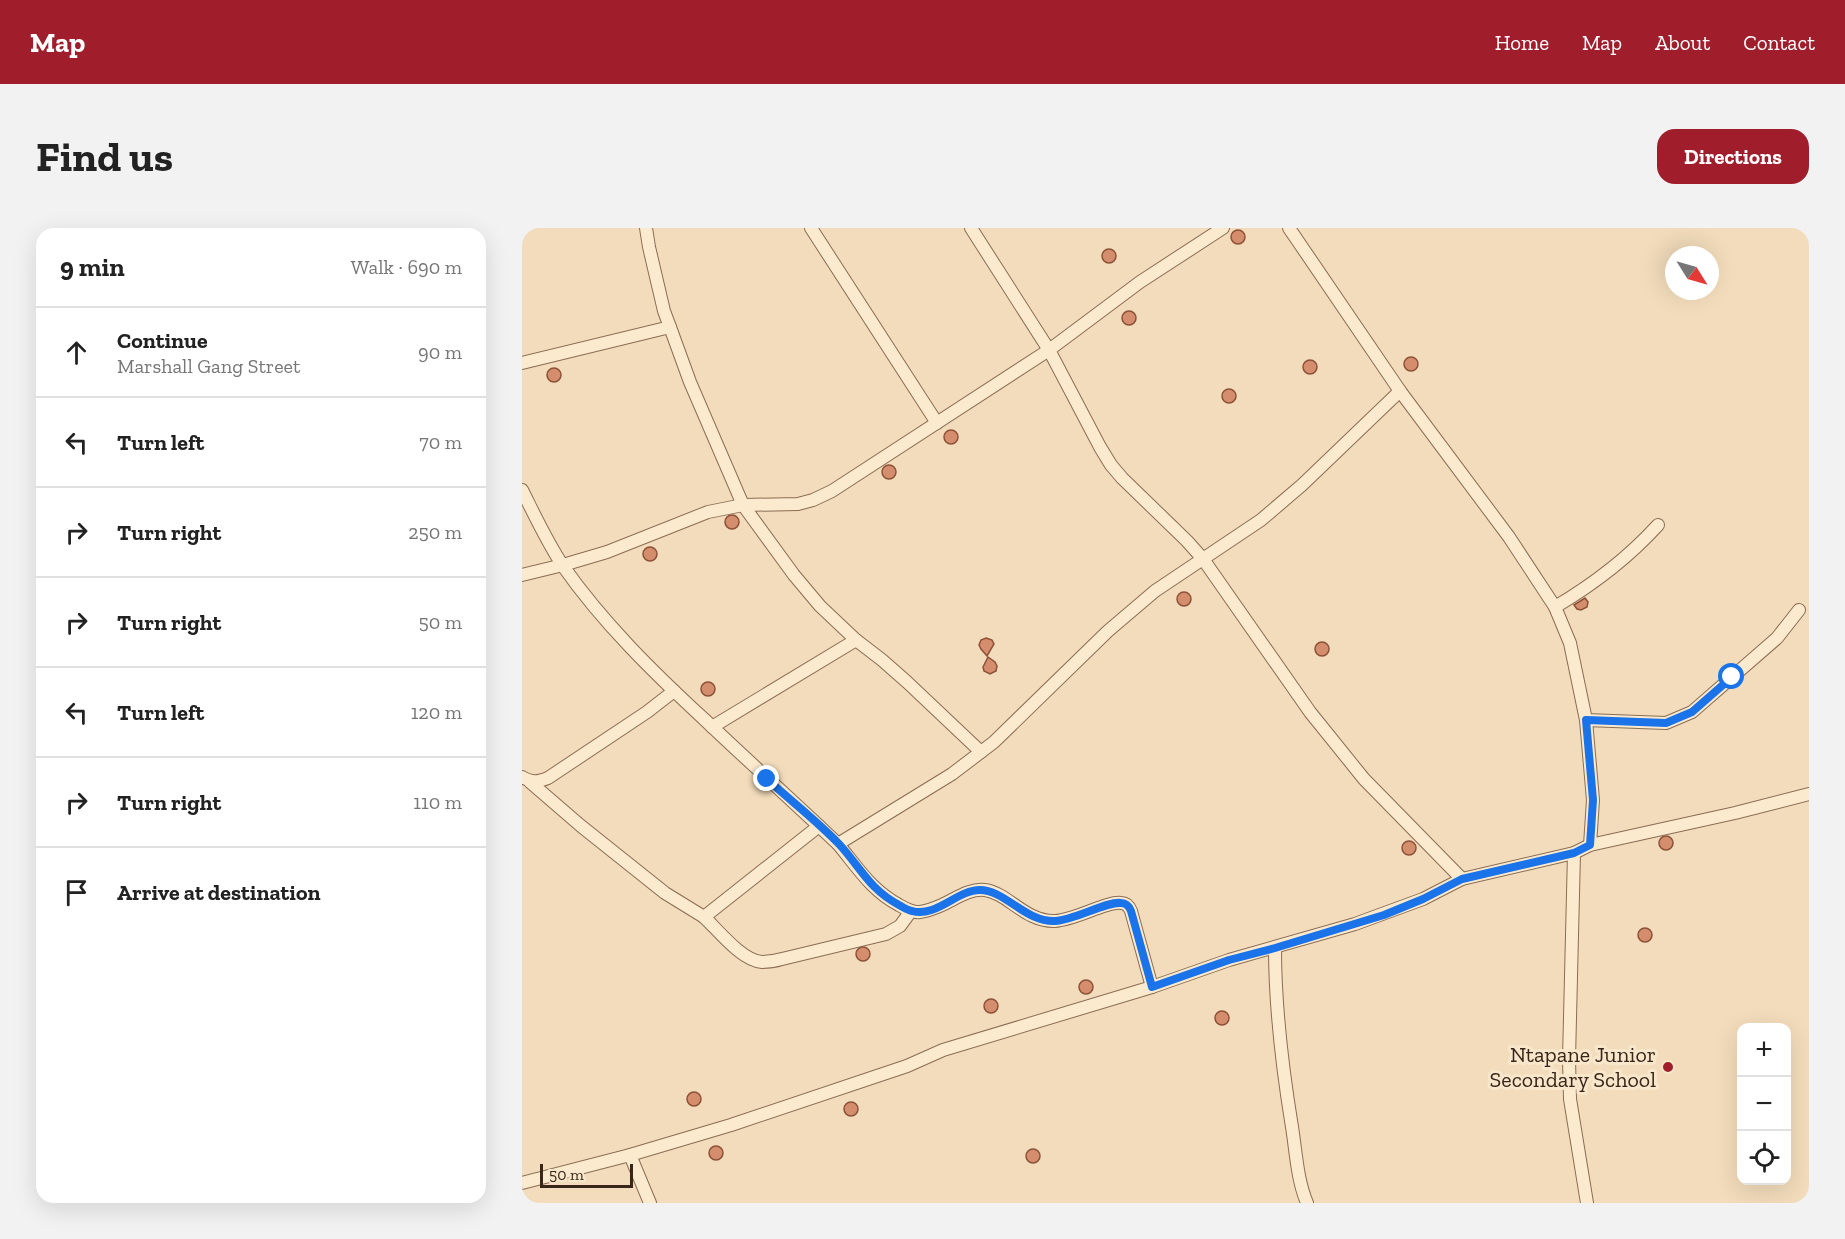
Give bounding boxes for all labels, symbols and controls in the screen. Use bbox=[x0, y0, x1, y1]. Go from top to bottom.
text: Map bbox=[30, 26, 85, 59]
text: Home bbox=[1495, 30, 1549, 55]
text: Map bbox=[1582, 30, 1622, 55]
text: About bbox=[1655, 30, 1710, 55]
text: Contact bbox=[1743, 30, 1815, 55]
button: Directions bbox=[1657, 129, 1809, 184]
text: Find us bbox=[36, 131, 173, 182]
north arrow bbox=[1665, 246, 1719, 300]
text: 9 min bbox=[60, 251, 125, 283]
text: Walk · 690 m bbox=[351, 255, 462, 279]
text: Continue bbox=[117, 327, 208, 354]
icon: ahead bbox=[60, 336, 93, 369]
text: 90 m bbox=[418, 340, 462, 364]
text: Marshall Gang Street bbox=[117, 354, 300, 378]
icon: left bbox=[60, 426, 93, 459]
text: Turn left bbox=[117, 429, 204, 456]
text: 70 m bbox=[419, 430, 462, 454]
icon: right bbox=[60, 516, 93, 549]
text: Turn right bbox=[117, 519, 221, 546]
text: 250 m bbox=[408, 520, 462, 544]
icon: right bbox=[60, 606, 93, 639]
text: Turn right bbox=[117, 609, 221, 636]
text: 50 m bbox=[418, 610, 462, 634]
route start bbox=[1718, 663, 1744, 689]
icon: left bbox=[60, 696, 93, 729]
text: Turn left bbox=[117, 699, 204, 726]
text: 120 m bbox=[411, 700, 462, 724]
route end bbox=[753, 765, 779, 791]
icon: right bbox=[60, 786, 93, 819]
text: Turn right bbox=[117, 789, 221, 816]
text: 110 m bbox=[413, 790, 462, 814]
icon: arrive bbox=[60, 876, 93, 909]
text: Arrive at destination bbox=[117, 879, 320, 906]
map controls bbox=[1737, 1023, 1791, 1185]
button: + bbox=[1737, 1023, 1791, 1077]
place label: Ntapane Junior Secondary School bbox=[1490, 1041, 1656, 1093]
marker: Ntapane Junior Secondary School bbox=[1661, 1060, 1675, 1074]
button: − bbox=[1737, 1077, 1791, 1131]
button: locate bbox=[1737, 1131, 1791, 1185]
scale bar bbox=[540, 1161, 633, 1188]
text: 50 m bbox=[549, 1165, 584, 1184]

